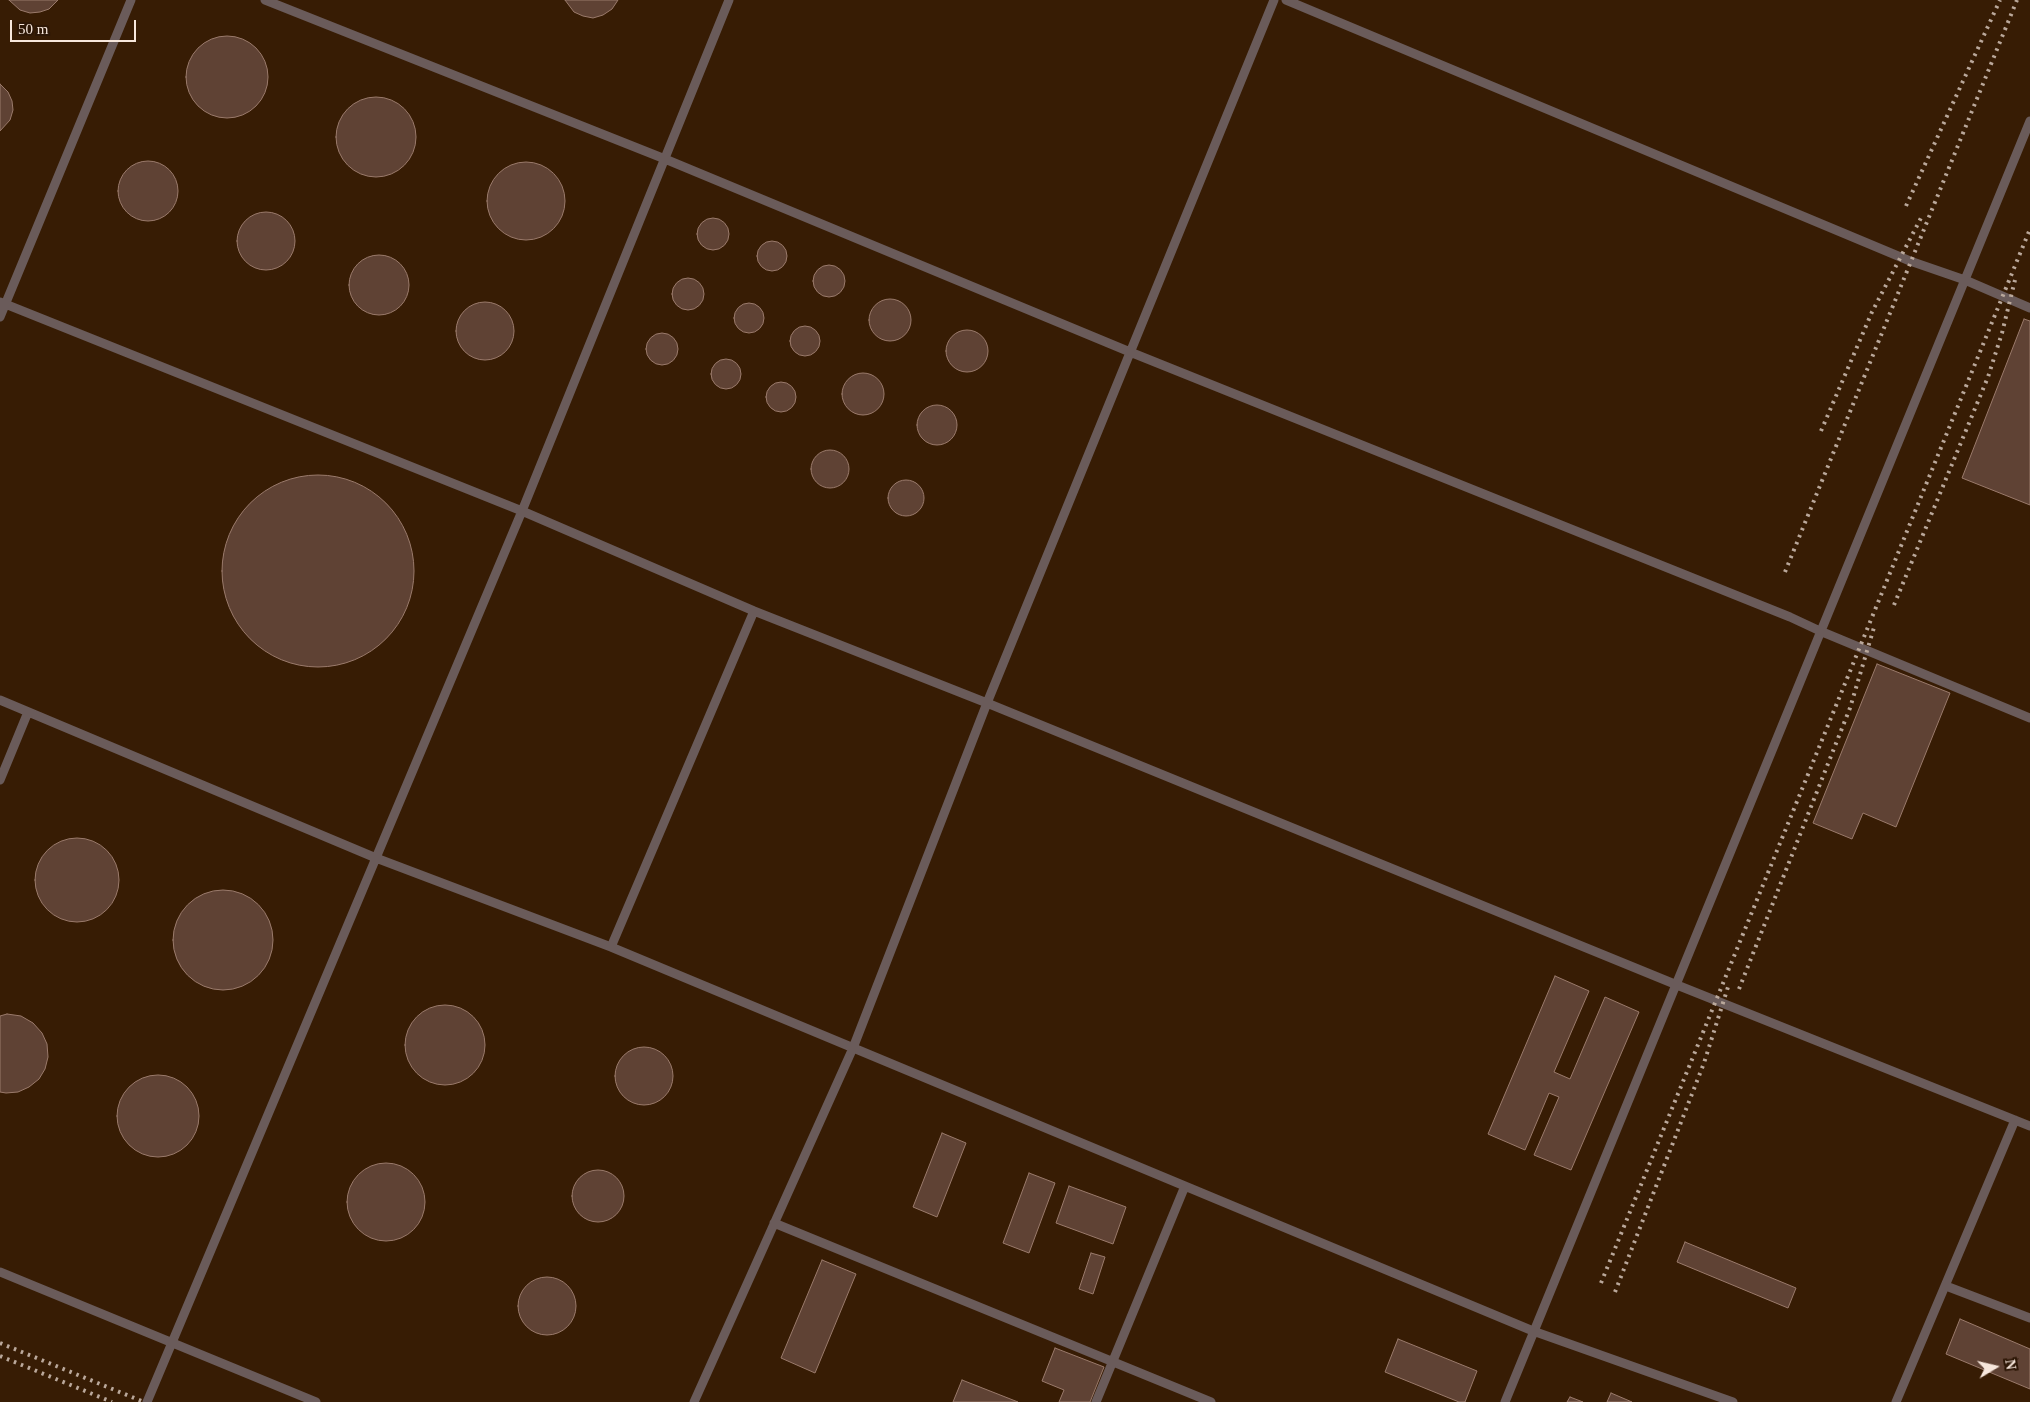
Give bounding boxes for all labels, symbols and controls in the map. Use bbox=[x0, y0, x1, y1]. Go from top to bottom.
scale bar bbox=[12, 10, 139, 42]
text: 50 m bbox=[18, 21, 48, 37]
north arrow bbox=[1970, 1342, 2020, 1392]
text: N bbox=[2002, 1358, 2019, 1371]

